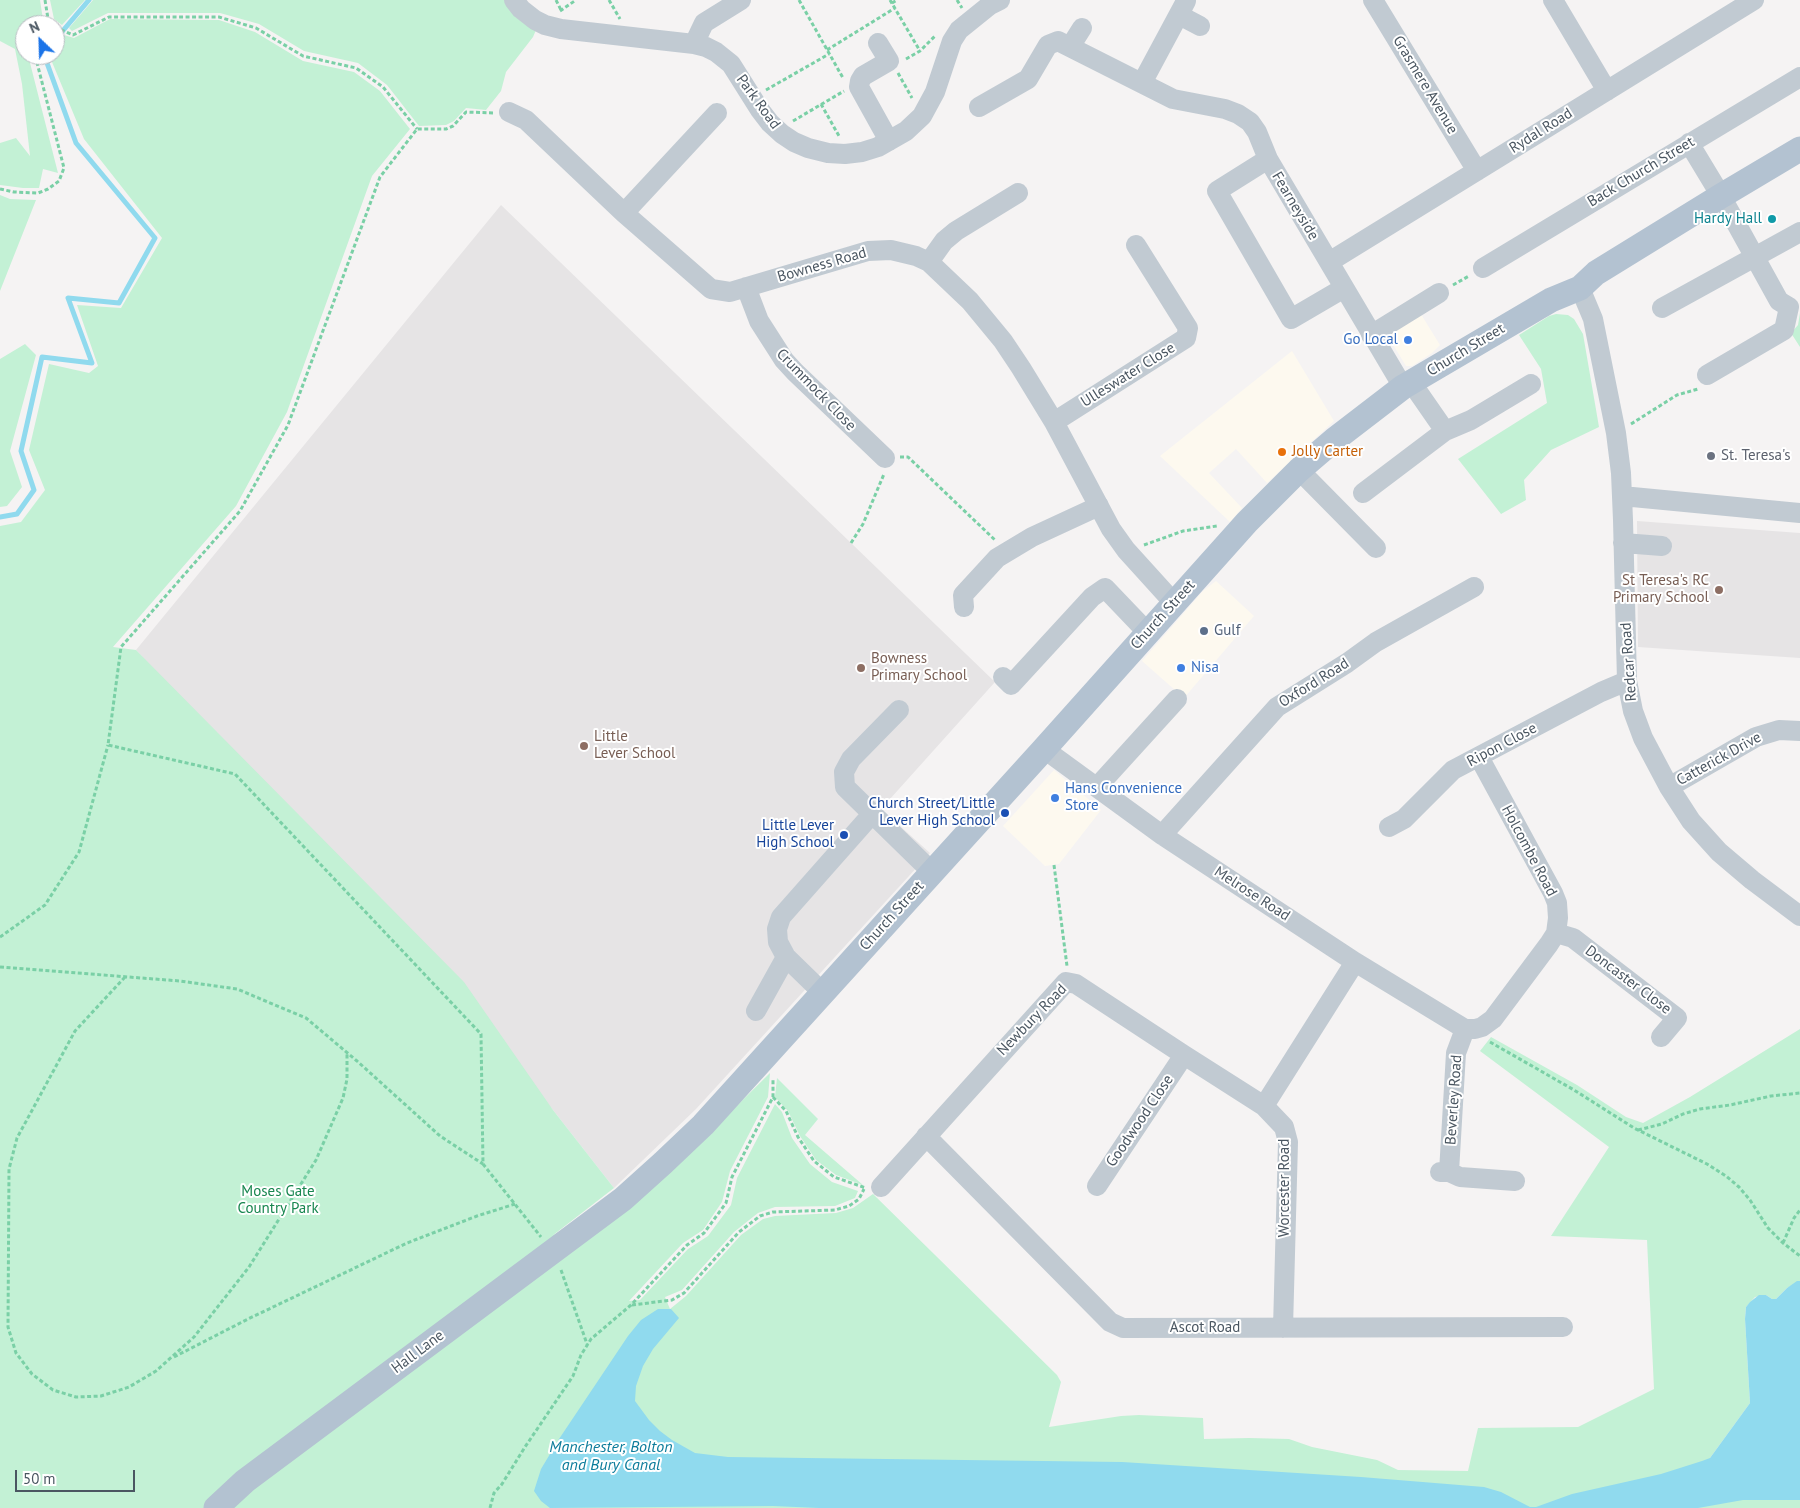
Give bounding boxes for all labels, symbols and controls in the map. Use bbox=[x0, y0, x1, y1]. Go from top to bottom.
north arrow bbox=[15, 15, 65, 65]
text: N bbox=[26, 17, 42, 37]
street label: Grasmere Avenue bbox=[1389, 33, 1461, 137]
street label: Park Road bbox=[732, 71, 784, 133]
street label: Rydal Road bbox=[1506, 105, 1576, 157]
street label: Back Church Street bbox=[1584, 133, 1698, 211]
street label: Fearneyside bbox=[1268, 169, 1322, 243]
place label: Hardy Hall bbox=[1694, 210, 1762, 228]
marker: Hardy Hall bbox=[1766, 213, 1778, 225]
street label: Bowness Road bbox=[775, 244, 869, 286]
street label: Church Street bbox=[1424, 320, 1508, 380]
place label: Go Local bbox=[1343, 331, 1398, 349]
marker: Go Local bbox=[1402, 334, 1414, 346]
street label: Ulleswater Close bbox=[1078, 339, 1178, 411]
street label: Crummock Close bbox=[772, 345, 860, 435]
place label: Jolly Carter bbox=[1292, 443, 1363, 461]
marker: Jolly Carter bbox=[1276, 446, 1288, 458]
place label: St. Teresa's bbox=[1721, 447, 1791, 465]
marker: St. Teresa's bbox=[1705, 450, 1717, 462]
place label: St Teresa's RC Primary School bbox=[1613, 572, 1709, 607]
street label: Church Street bbox=[1127, 577, 1199, 653]
marker: St Teresa's RC Primary School bbox=[1713, 584, 1725, 596]
place label: Gulf bbox=[1214, 622, 1240, 640]
street label: Redcar Road bbox=[1617, 622, 1641, 702]
marker: Gulf bbox=[1198, 625, 1210, 637]
place label: Bowness Primary School bbox=[871, 650, 967, 685]
street label: Oxford Road bbox=[1276, 654, 1352, 712]
place label: Nisa bbox=[1191, 659, 1219, 677]
marker: Bowness Primary School bbox=[855, 662, 867, 674]
marker: Nisa bbox=[1175, 662, 1187, 674]
street label: Ripon Close bbox=[1464, 719, 1540, 771]
place label: Little Lever School bbox=[594, 728, 675, 763]
street label: Catterick Drive bbox=[1674, 728, 1764, 790]
marker: Little Lever School bbox=[578, 740, 590, 752]
place label: Hans Convenience Store bbox=[1065, 780, 1182, 815]
marker: Hans Convenience Store bbox=[1049, 792, 1061, 804]
place label: Church Street/Little Lever High School bbox=[869, 795, 995, 830]
street label: Holcombe Road bbox=[1497, 802, 1561, 900]
marker: Church Street/Little Lever High School bbox=[999, 807, 1011, 819]
place label: Little Lever High School bbox=[756, 817, 834, 852]
marker: Little Lever High School bbox=[838, 829, 850, 841]
street label: Melrose Road bbox=[1211, 863, 1293, 925]
street label: Church Street bbox=[856, 878, 928, 954]
street label: Doncaster Close bbox=[1581, 942, 1675, 1018]
street label: Newbury Road bbox=[993, 980, 1071, 1060]
street label: Beverley Road bbox=[1442, 1054, 1466, 1146]
street label: Goodwood Close bbox=[1103, 1072, 1177, 1170]
street label: Worcester Road bbox=[1276, 1139, 1294, 1237]
park label: Moses Gate Country Park bbox=[237, 1183, 319, 1218]
street label: Ascot Road bbox=[1170, 1319, 1240, 1337]
street label: Hall Lane bbox=[388, 1326, 448, 1378]
water label: Manchester, Bolton and Bury Canal bbox=[549, 1437, 673, 1475]
scale bar bbox=[18, 1460, 138, 1492]
text: 50 m bbox=[23, 1469, 56, 1488]

